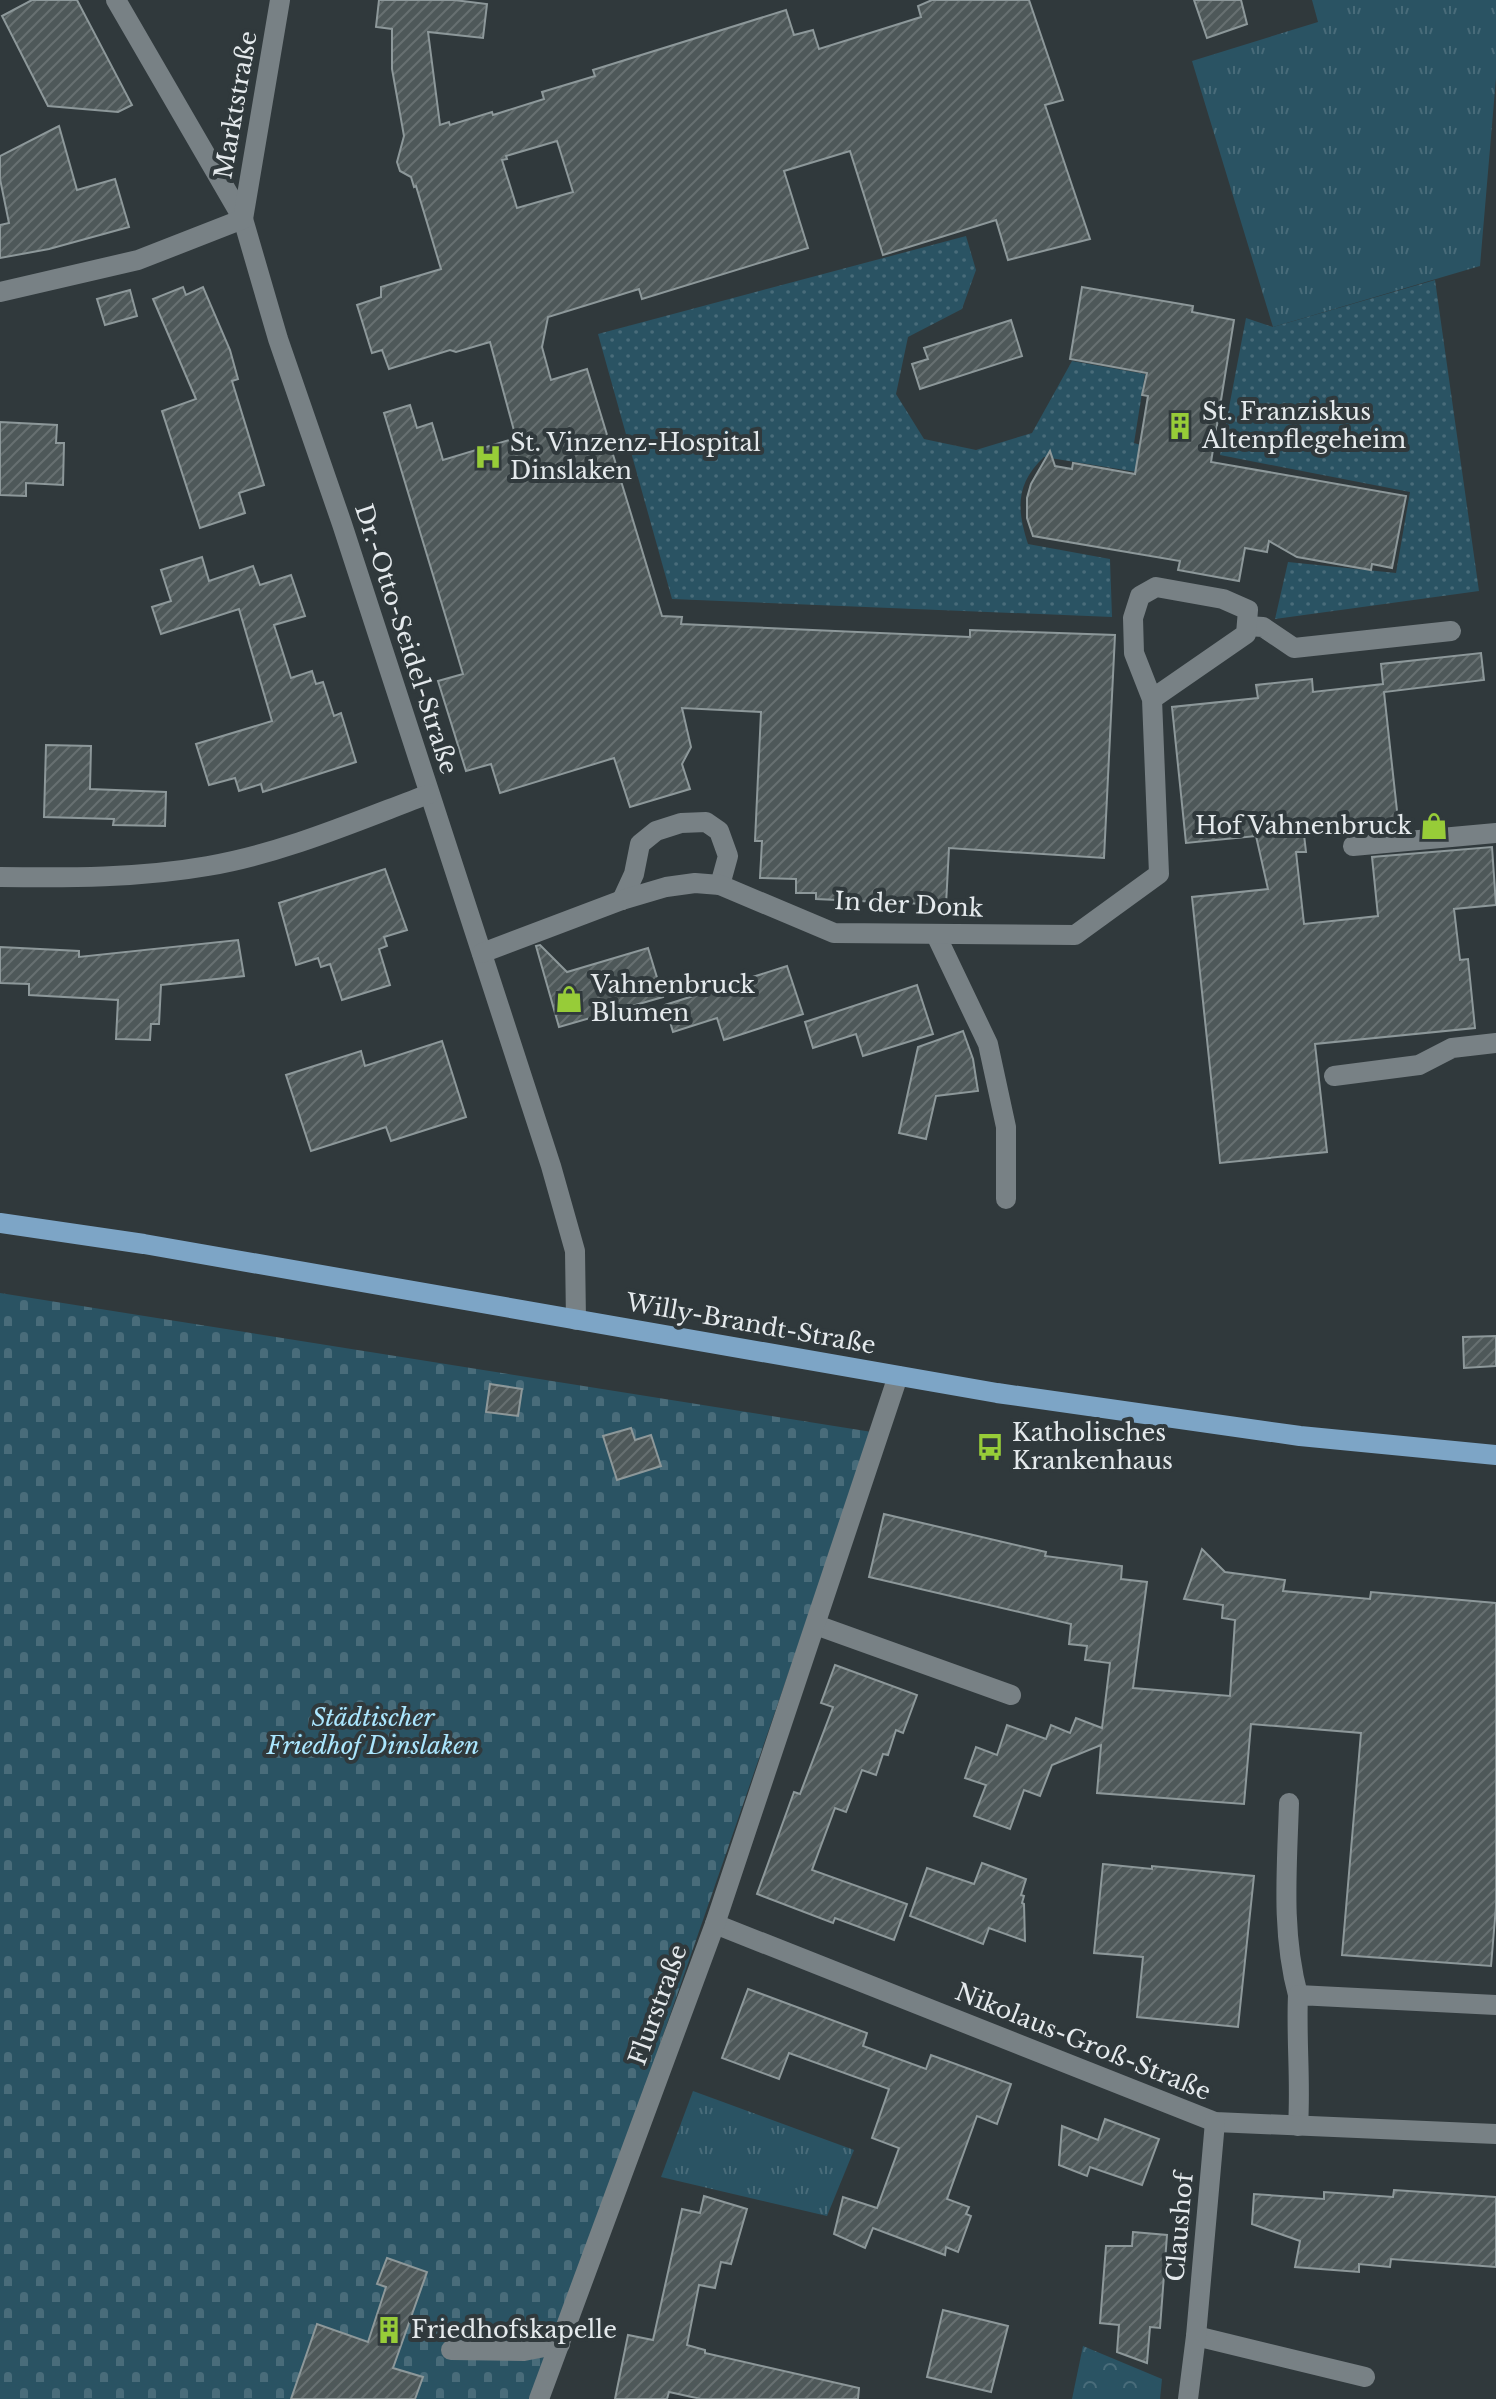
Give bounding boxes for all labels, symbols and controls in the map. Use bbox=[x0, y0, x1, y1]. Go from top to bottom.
street label: Marktstraße bbox=[208, 29, 263, 181]
place label: St. Franziskus Altenpflegeheim bbox=[1201, 397, 1406, 454]
building icon: St. Franziskus Altenpflegeheim bbox=[1165, 411, 1195, 441]
place label: St. Vinzenz-Hospital Dinslaken bbox=[510, 428, 761, 485]
hospital icon: St. Vinzenz-Hospital Dinslaken bbox=[473, 442, 503, 472]
street label: Dr.-Otto-Seidel-Straße bbox=[349, 500, 464, 778]
place label: Hof Vahnenbruck bbox=[1195, 811, 1412, 840]
shop icon: Hof Vahnenbruck bbox=[1419, 811, 1449, 841]
street label: In der Donk bbox=[834, 886, 985, 923]
place label: Vahnenbruck Blumen bbox=[590, 970, 755, 1027]
shop icon: Vahnenbruck Blumen bbox=[554, 984, 584, 1014]
street label: Willy-Brandt-Straße bbox=[623, 1287, 878, 1360]
place label: Katholisches Krankenhaus bbox=[1012, 1418, 1173, 1475]
bus stop icon: Katholisches Krankenhaus bbox=[975, 1432, 1005, 1462]
park label: Städtischer Friedhof Dinslaken bbox=[266, 1703, 479, 1760]
street label: Flurstraße bbox=[622, 1941, 693, 2069]
street label: Nikolaus-Groß-Straße bbox=[951, 1977, 1215, 2106]
street label: Claushof bbox=[1160, 2168, 1199, 2283]
building icon: Friedhofskapelle bbox=[374, 2315, 404, 2345]
place label: Friedhofskapelle bbox=[411, 2315, 617, 2344]

